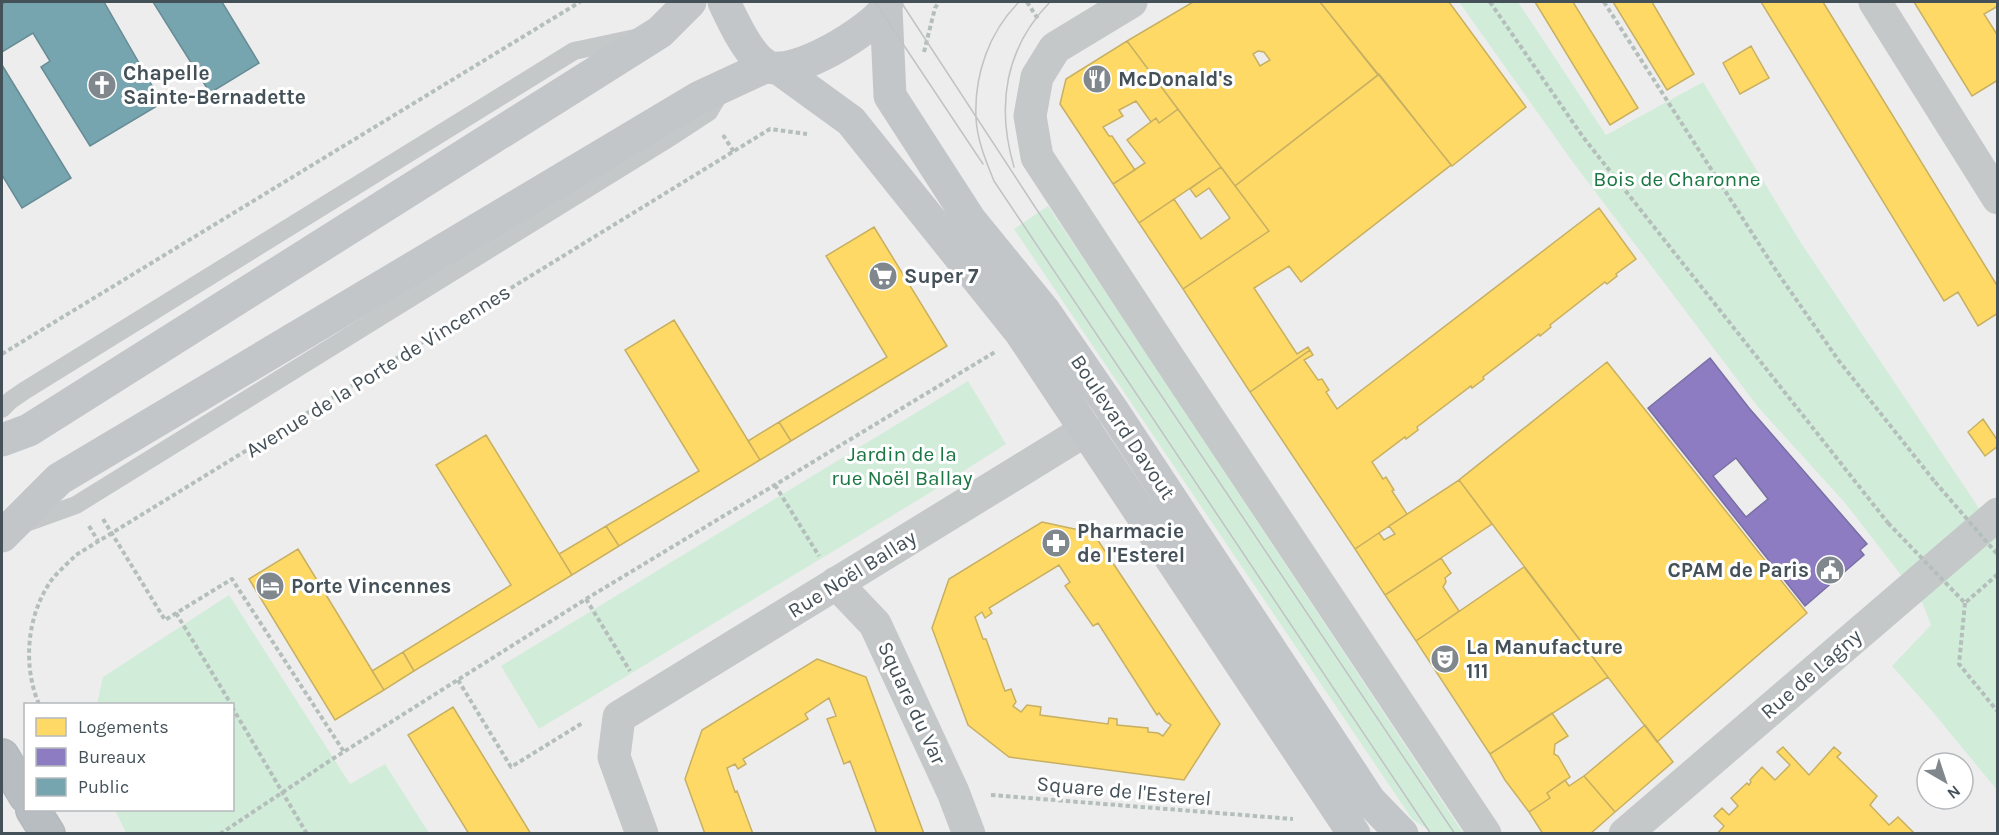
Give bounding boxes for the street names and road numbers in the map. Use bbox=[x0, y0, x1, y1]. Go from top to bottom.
street label: Avenue de la Porte de Vincennes bbox=[242, 280, 514, 462]
street label: Boulevard Davout bbox=[1066, 350, 1180, 504]
street label: Rue Noël Ballay bbox=[783, 525, 921, 623]
street label: Rue de Lagny bbox=[1756, 624, 1866, 724]
street label: Square du Var bbox=[873, 638, 951, 769]
street label: Square de l'Esterel bbox=[1036, 771, 1212, 811]

